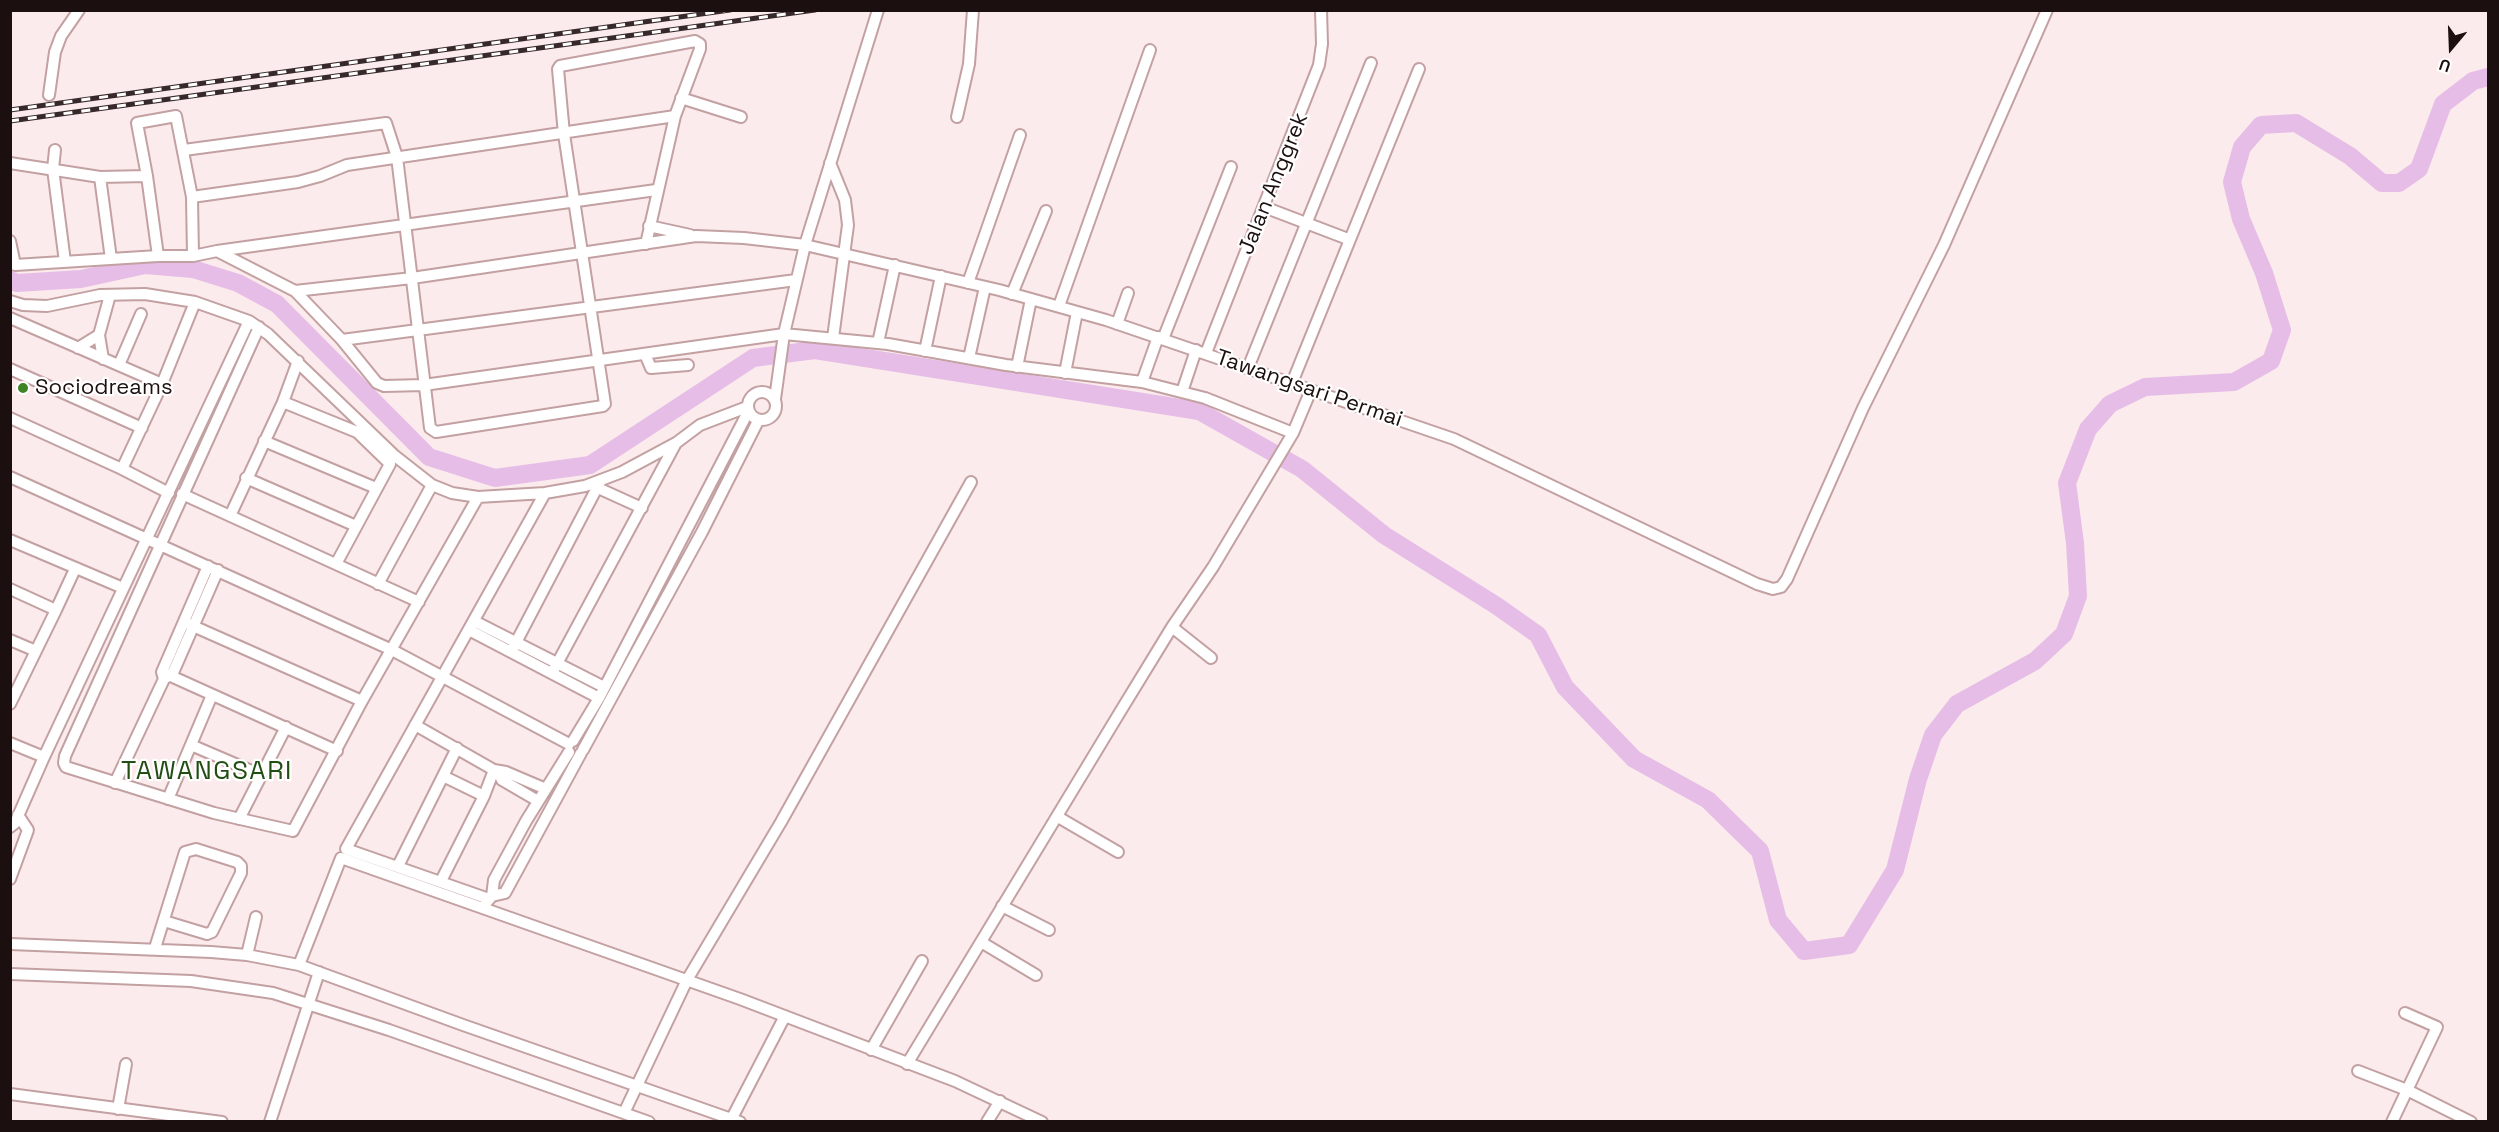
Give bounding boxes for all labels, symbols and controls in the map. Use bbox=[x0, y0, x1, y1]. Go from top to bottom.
north arrow bbox=[2421, 18, 2481, 78]
text: U bbox=[2436, 54, 2453, 77]
street label: Jalan Anggrek bbox=[1234, 109, 1314, 259]
street label: Tawangsari Permai bbox=[1212, 345, 1406, 433]
place label: Sociodreams bbox=[35, 375, 172, 401]
marker: Sociodreams bbox=[16, 381, 30, 395]
district label: TAWANGSARI bbox=[121, 756, 293, 788]

